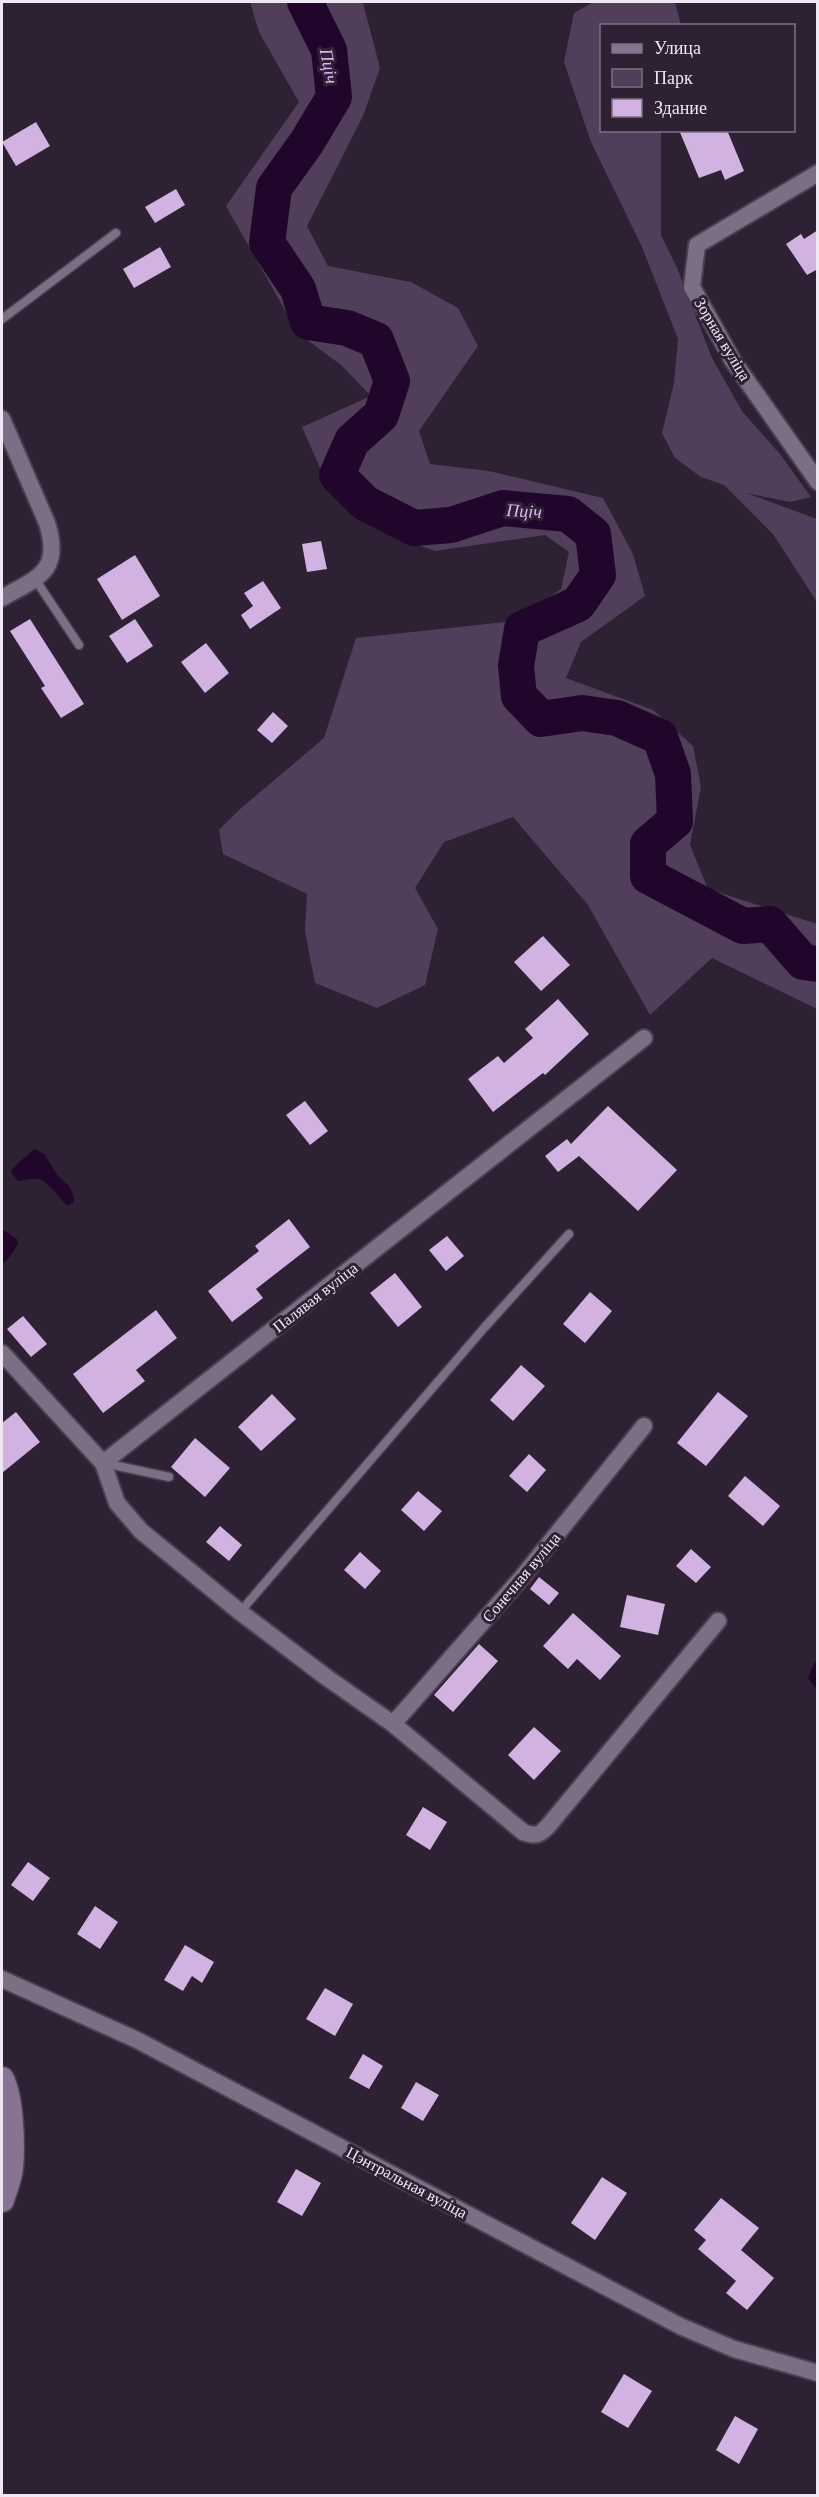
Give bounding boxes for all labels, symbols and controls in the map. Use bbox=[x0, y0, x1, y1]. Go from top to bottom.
legend bbox=[600, 24, 795, 132]
text: Улица bbox=[654, 38, 701, 58]
water label: Пціч bbox=[316, 46, 342, 85]
text: Парк bbox=[654, 68, 693, 88]
text: Здание bbox=[654, 98, 707, 118]
street label: Зорная вуліца bbox=[690, 295, 754, 384]
water label: Пціч bbox=[505, 500, 542, 522]
street label: Палявая вуліца bbox=[270, 1259, 361, 1336]
street label: Сонечная вуліца bbox=[479, 1529, 564, 1626]
street label: Цэнтральная вуліца bbox=[343, 2143, 470, 2222]

